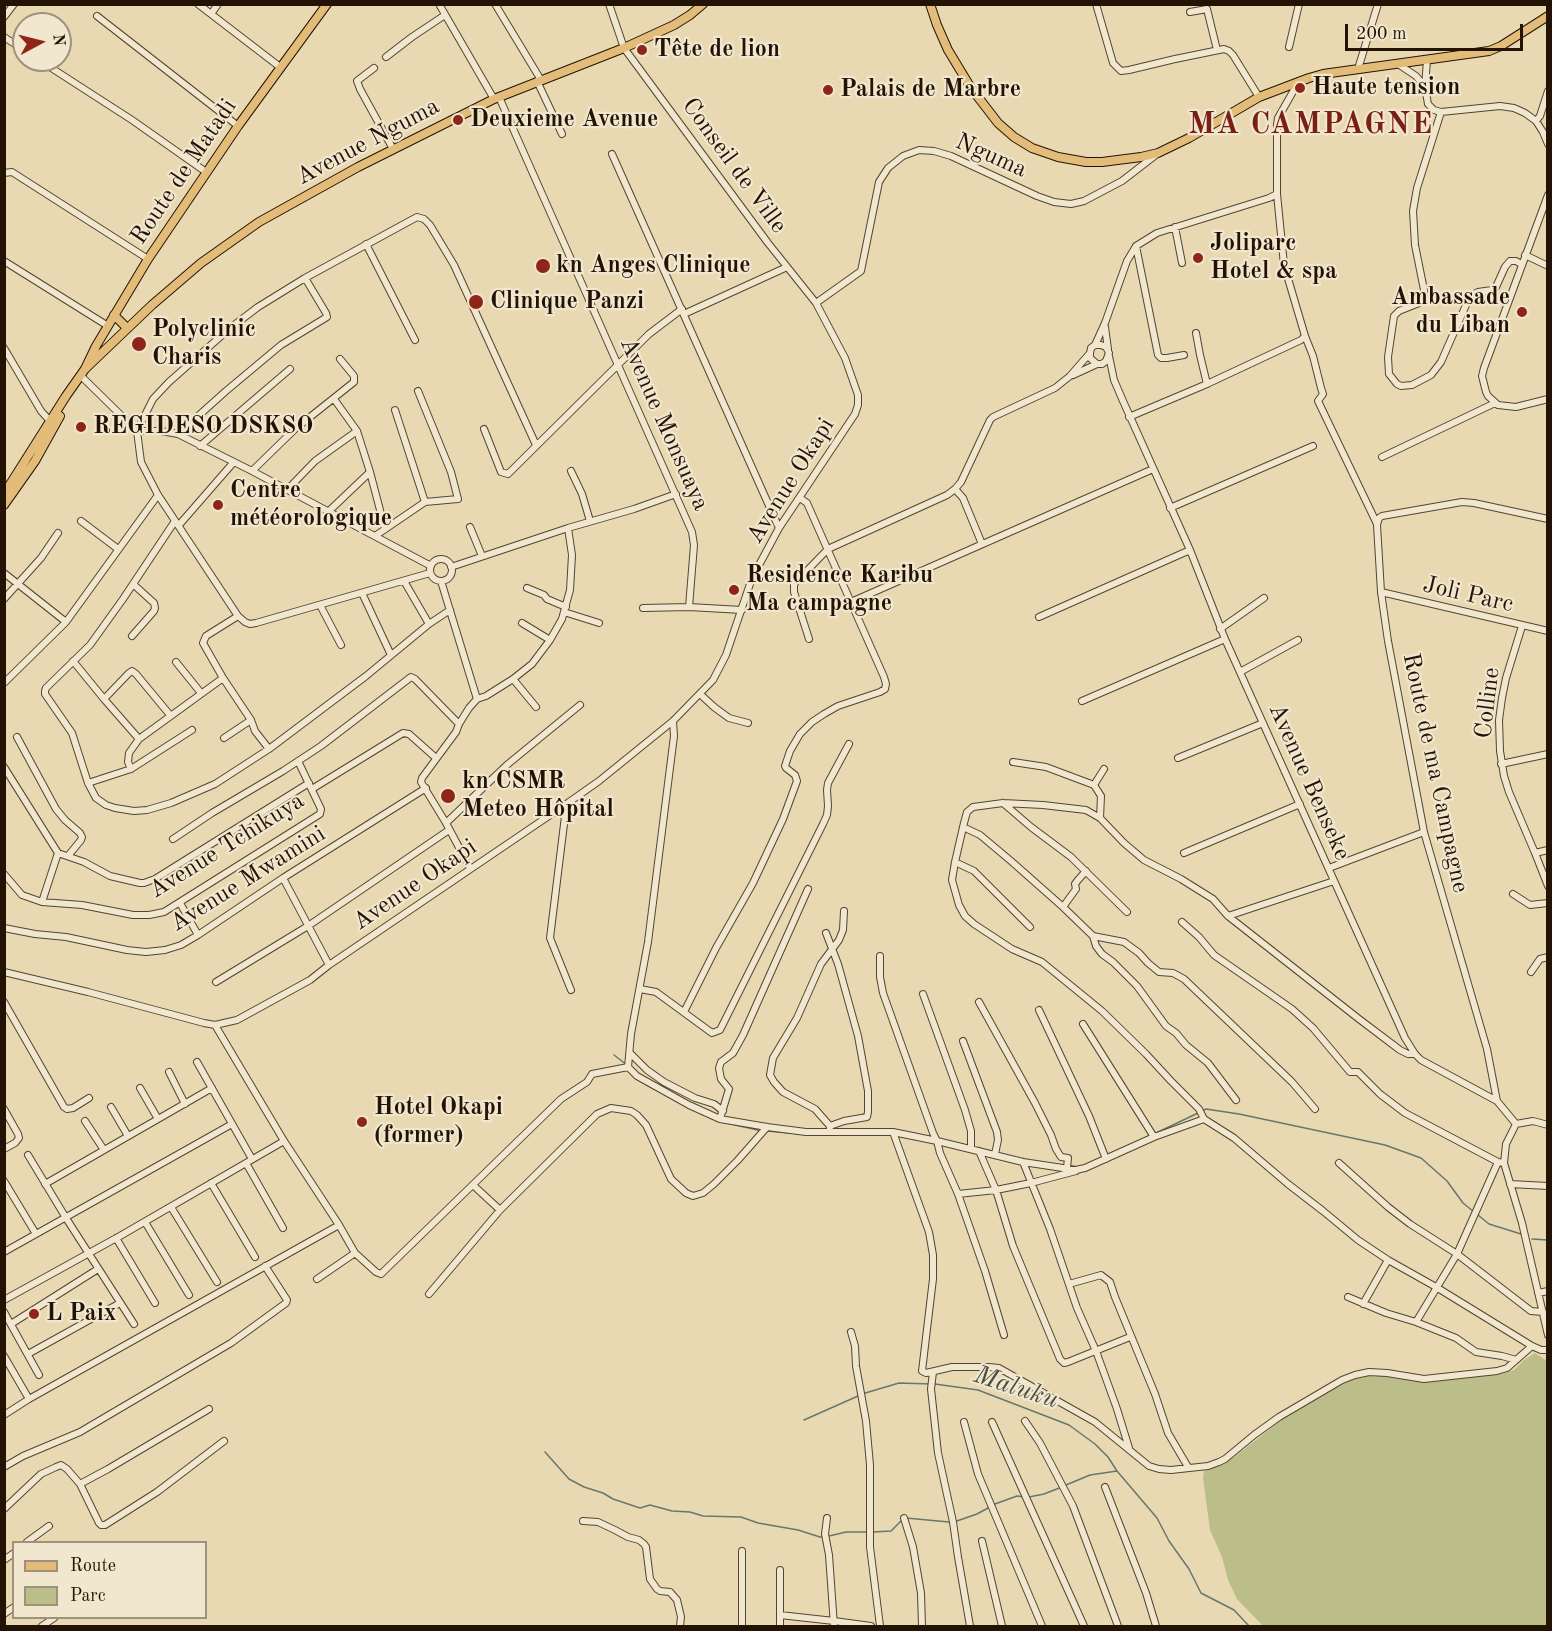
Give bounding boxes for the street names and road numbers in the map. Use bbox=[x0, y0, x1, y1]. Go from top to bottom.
street label: Avenue Nguma bbox=[291, 92, 445, 192]
street label: Conseil de Ville bbox=[675, 93, 793, 239]
street label: Route de Matadi bbox=[125, 94, 243, 250]
street label: Nguma bbox=[951, 128, 1031, 184]
street label: Avenue Monsuaya bbox=[613, 333, 715, 515]
street label: Avenue Okapi bbox=[741, 413, 841, 549]
street label: Joli Parc bbox=[1420, 571, 1516, 619]
street label: Route de ma Campagne bbox=[1396, 651, 1474, 895]
street label: Colline bbox=[1469, 666, 1507, 740]
street label: Avenue Benseke bbox=[1262, 699, 1356, 865]
street label: Avenue Tchikuya bbox=[144, 787, 310, 905]
street label: Avenue Mwamini bbox=[165, 820, 331, 938]
street label: Avenue Okapi bbox=[348, 833, 482, 937]

